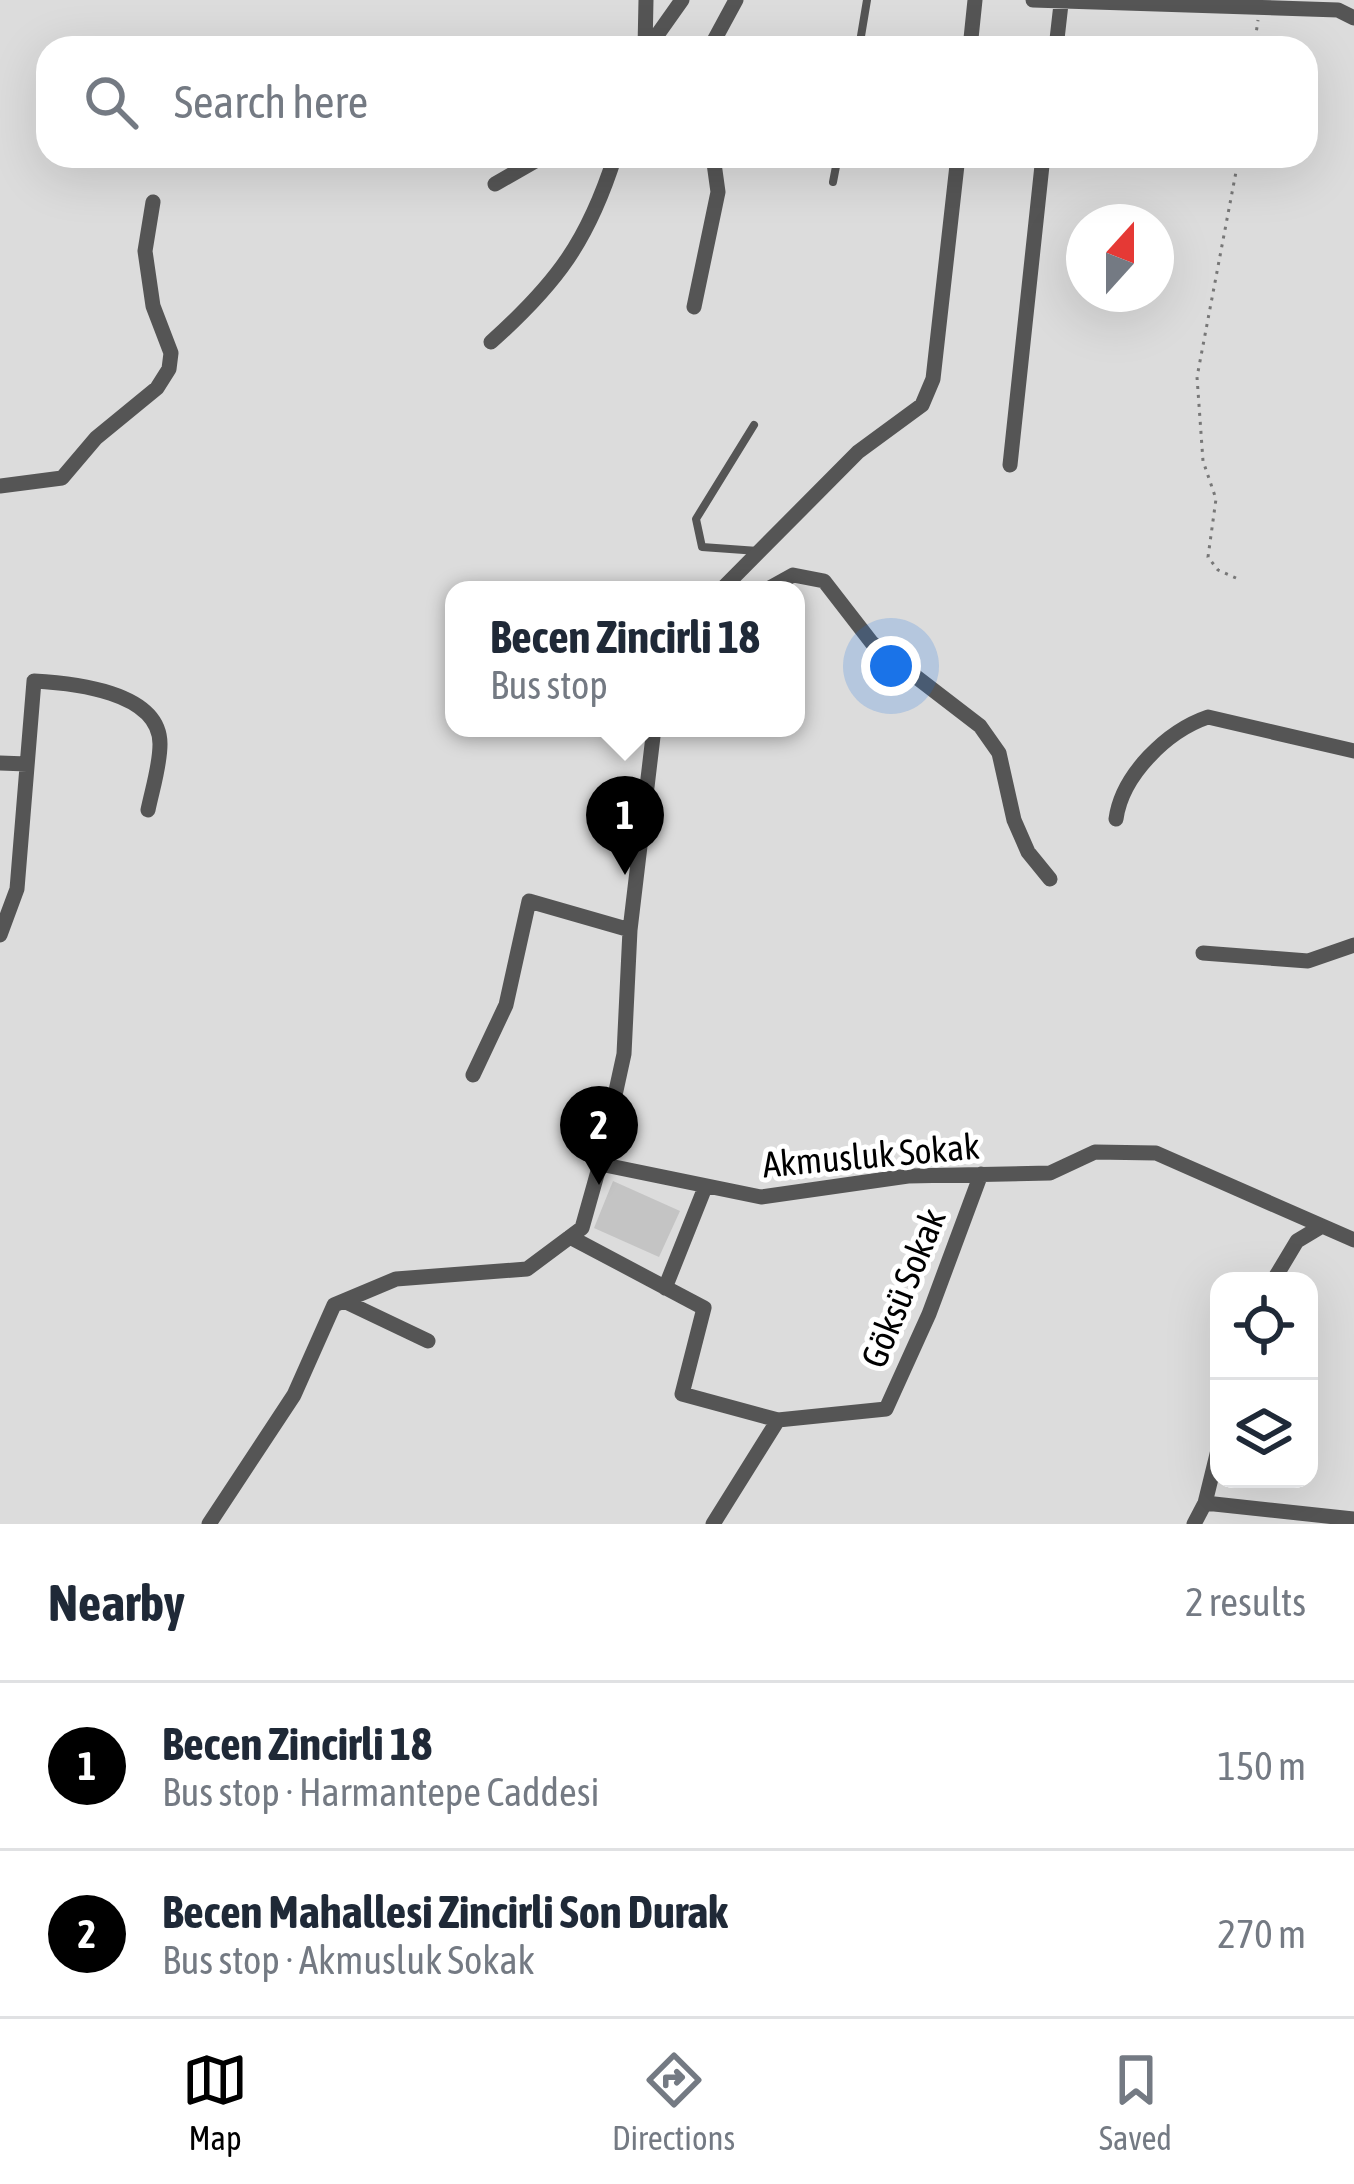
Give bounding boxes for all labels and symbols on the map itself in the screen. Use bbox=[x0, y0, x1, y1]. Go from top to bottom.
north arrow bbox=[1066, 204, 1174, 312]
your location bbox=[861, 636, 921, 696]
pin: 1 bbox=[586, 776, 664, 875]
pin: 2 bbox=[560, 1086, 638, 1185]
street label: Akmusluk Sokak bbox=[761, 1125, 981, 1185]
street label: Göksü Sokak bbox=[852, 1202, 954, 1373]

